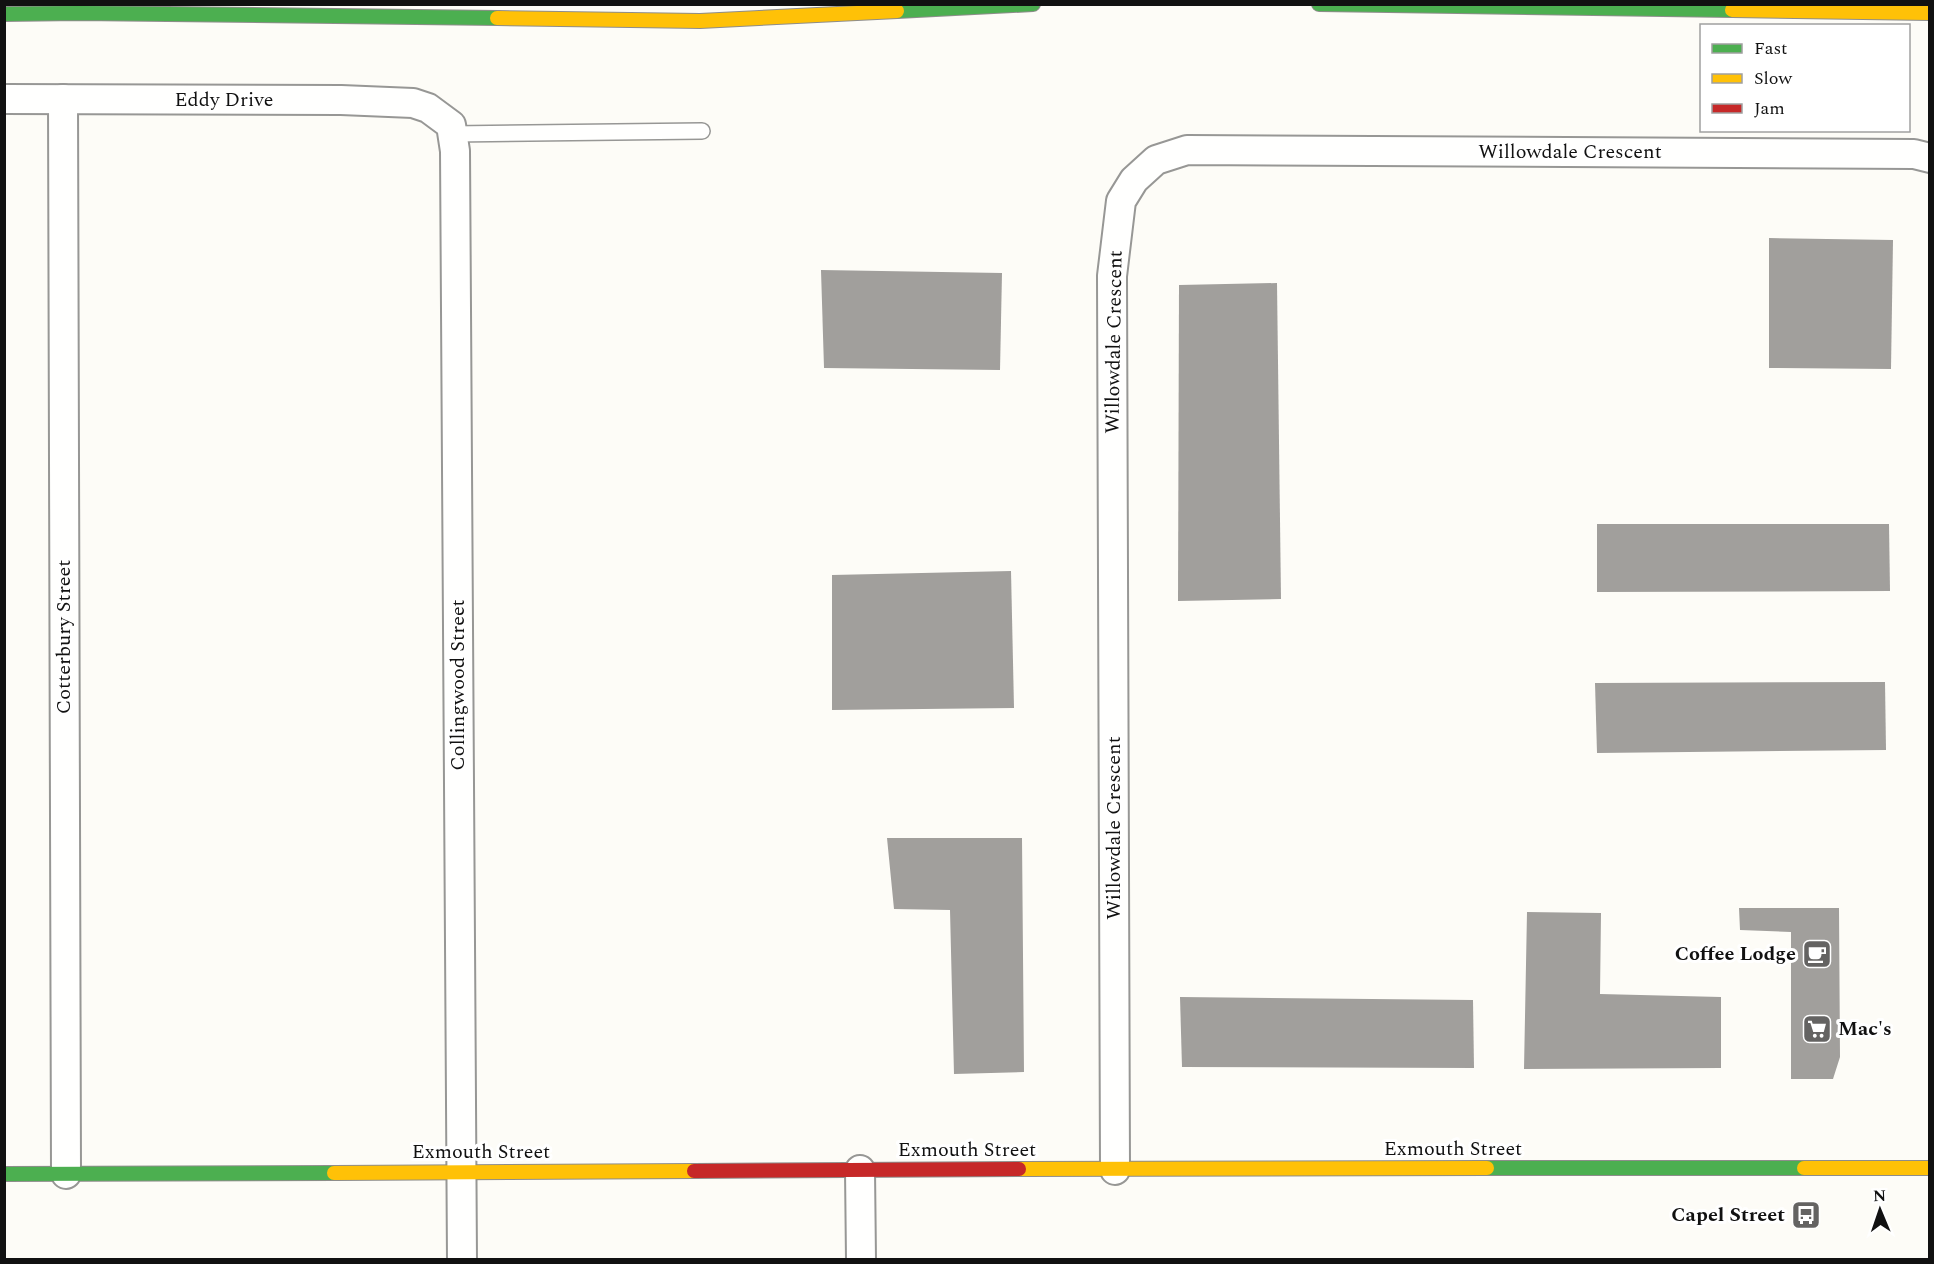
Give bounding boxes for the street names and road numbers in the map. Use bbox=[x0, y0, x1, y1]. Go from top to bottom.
street label: Eddy Drive bbox=[175, 85, 273, 115]
street label: Willowdale Crescent bbox=[1478, 137, 1662, 167]
street label: Willowdale Crescent bbox=[1097, 250, 1131, 434]
street label: Cotterbury Street bbox=[49, 560, 79, 714]
street label: Collingwood Street bbox=[443, 599, 473, 771]
street label: Willowdale Crescent bbox=[1099, 736, 1129, 920]
street label: Exmouth Street bbox=[1384, 1134, 1522, 1164]
street label: Exmouth Street bbox=[898, 1135, 1036, 1165]
street label: Exmouth Street bbox=[412, 1137, 550, 1167]

